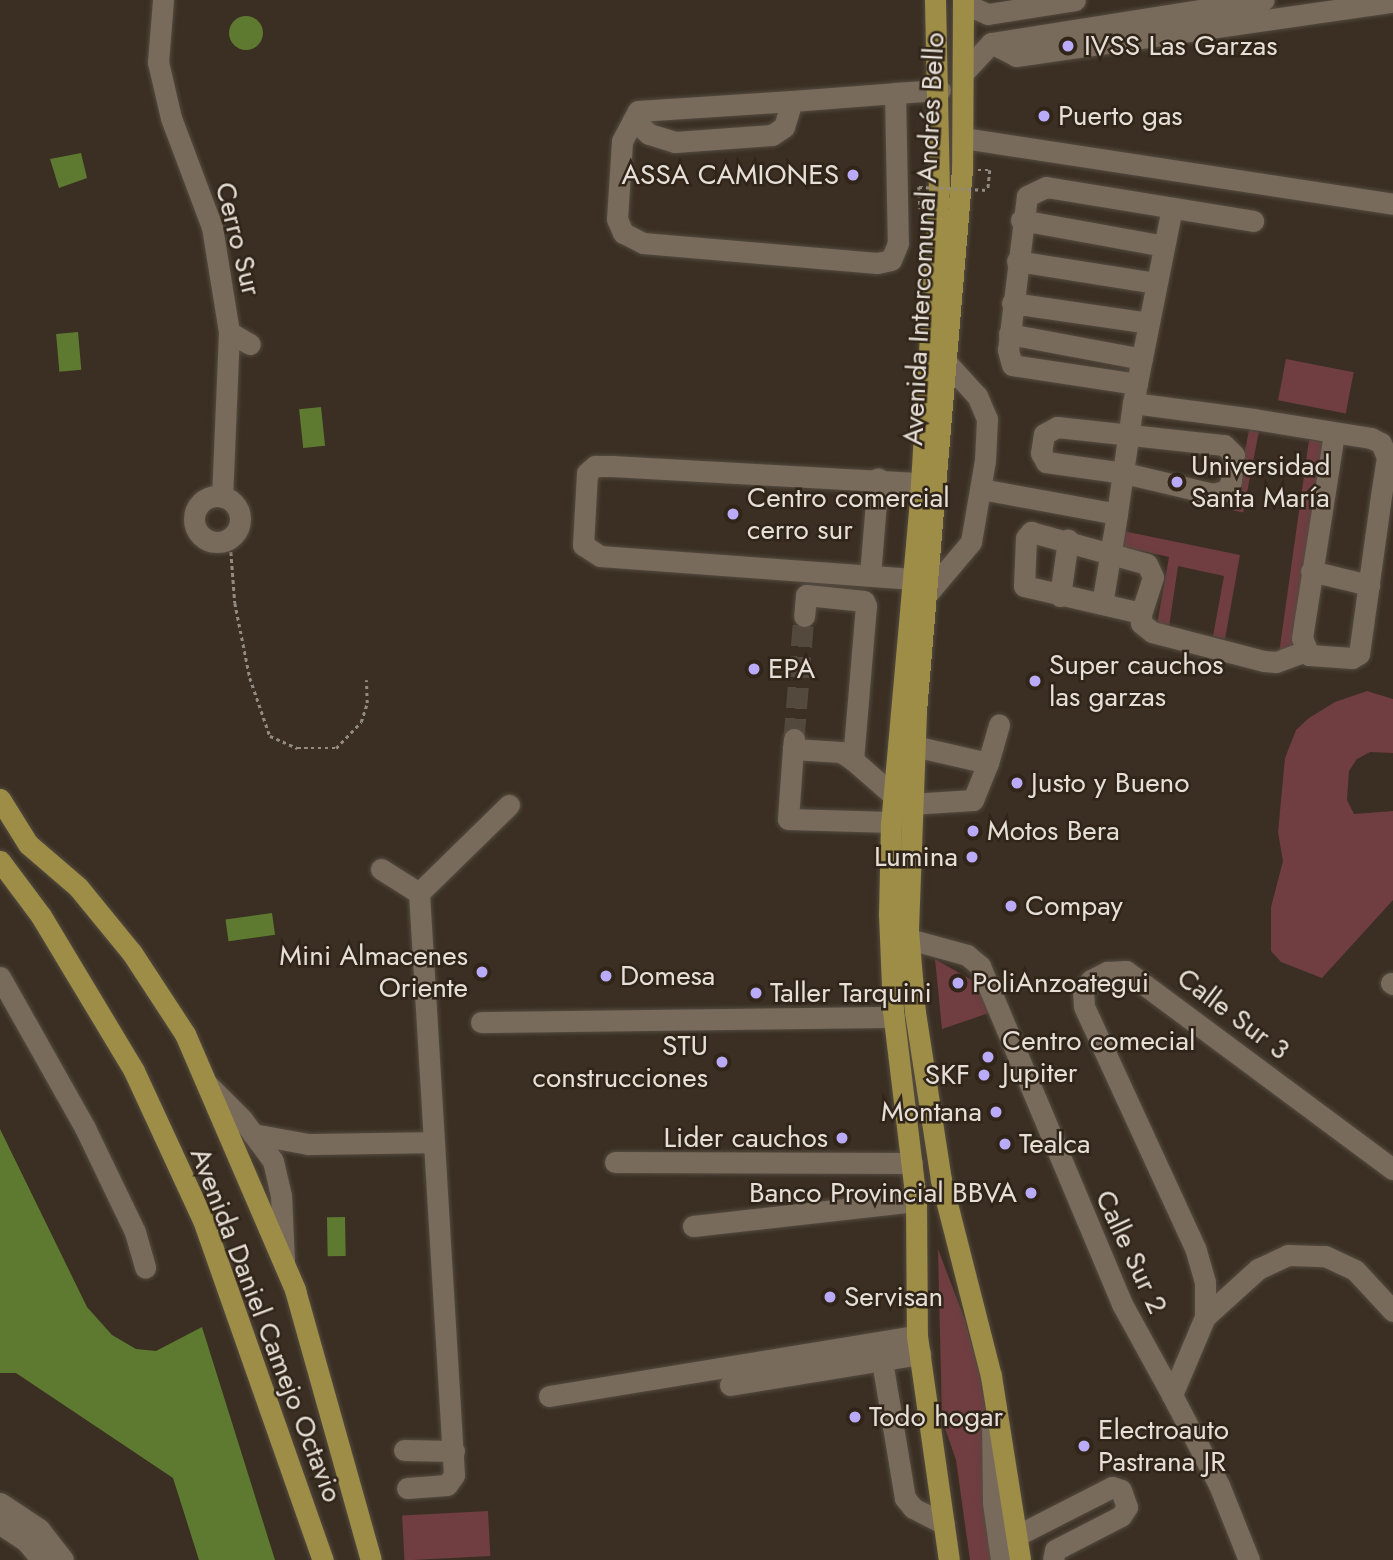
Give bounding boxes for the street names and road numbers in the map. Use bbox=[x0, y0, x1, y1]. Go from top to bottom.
street label: Avenida Intercomunal Andrés Bello bbox=[896, 31, 952, 447]
street label: Cerro Sur bbox=[208, 179, 268, 299]
street label: Calle Sur 3 bbox=[1170, 961, 1296, 1067]
street label: Avenida Daniel Camejo Octavio bbox=[183, 1143, 349, 1507]
street label: Calle Sur 2 bbox=[1088, 1185, 1174, 1319]

